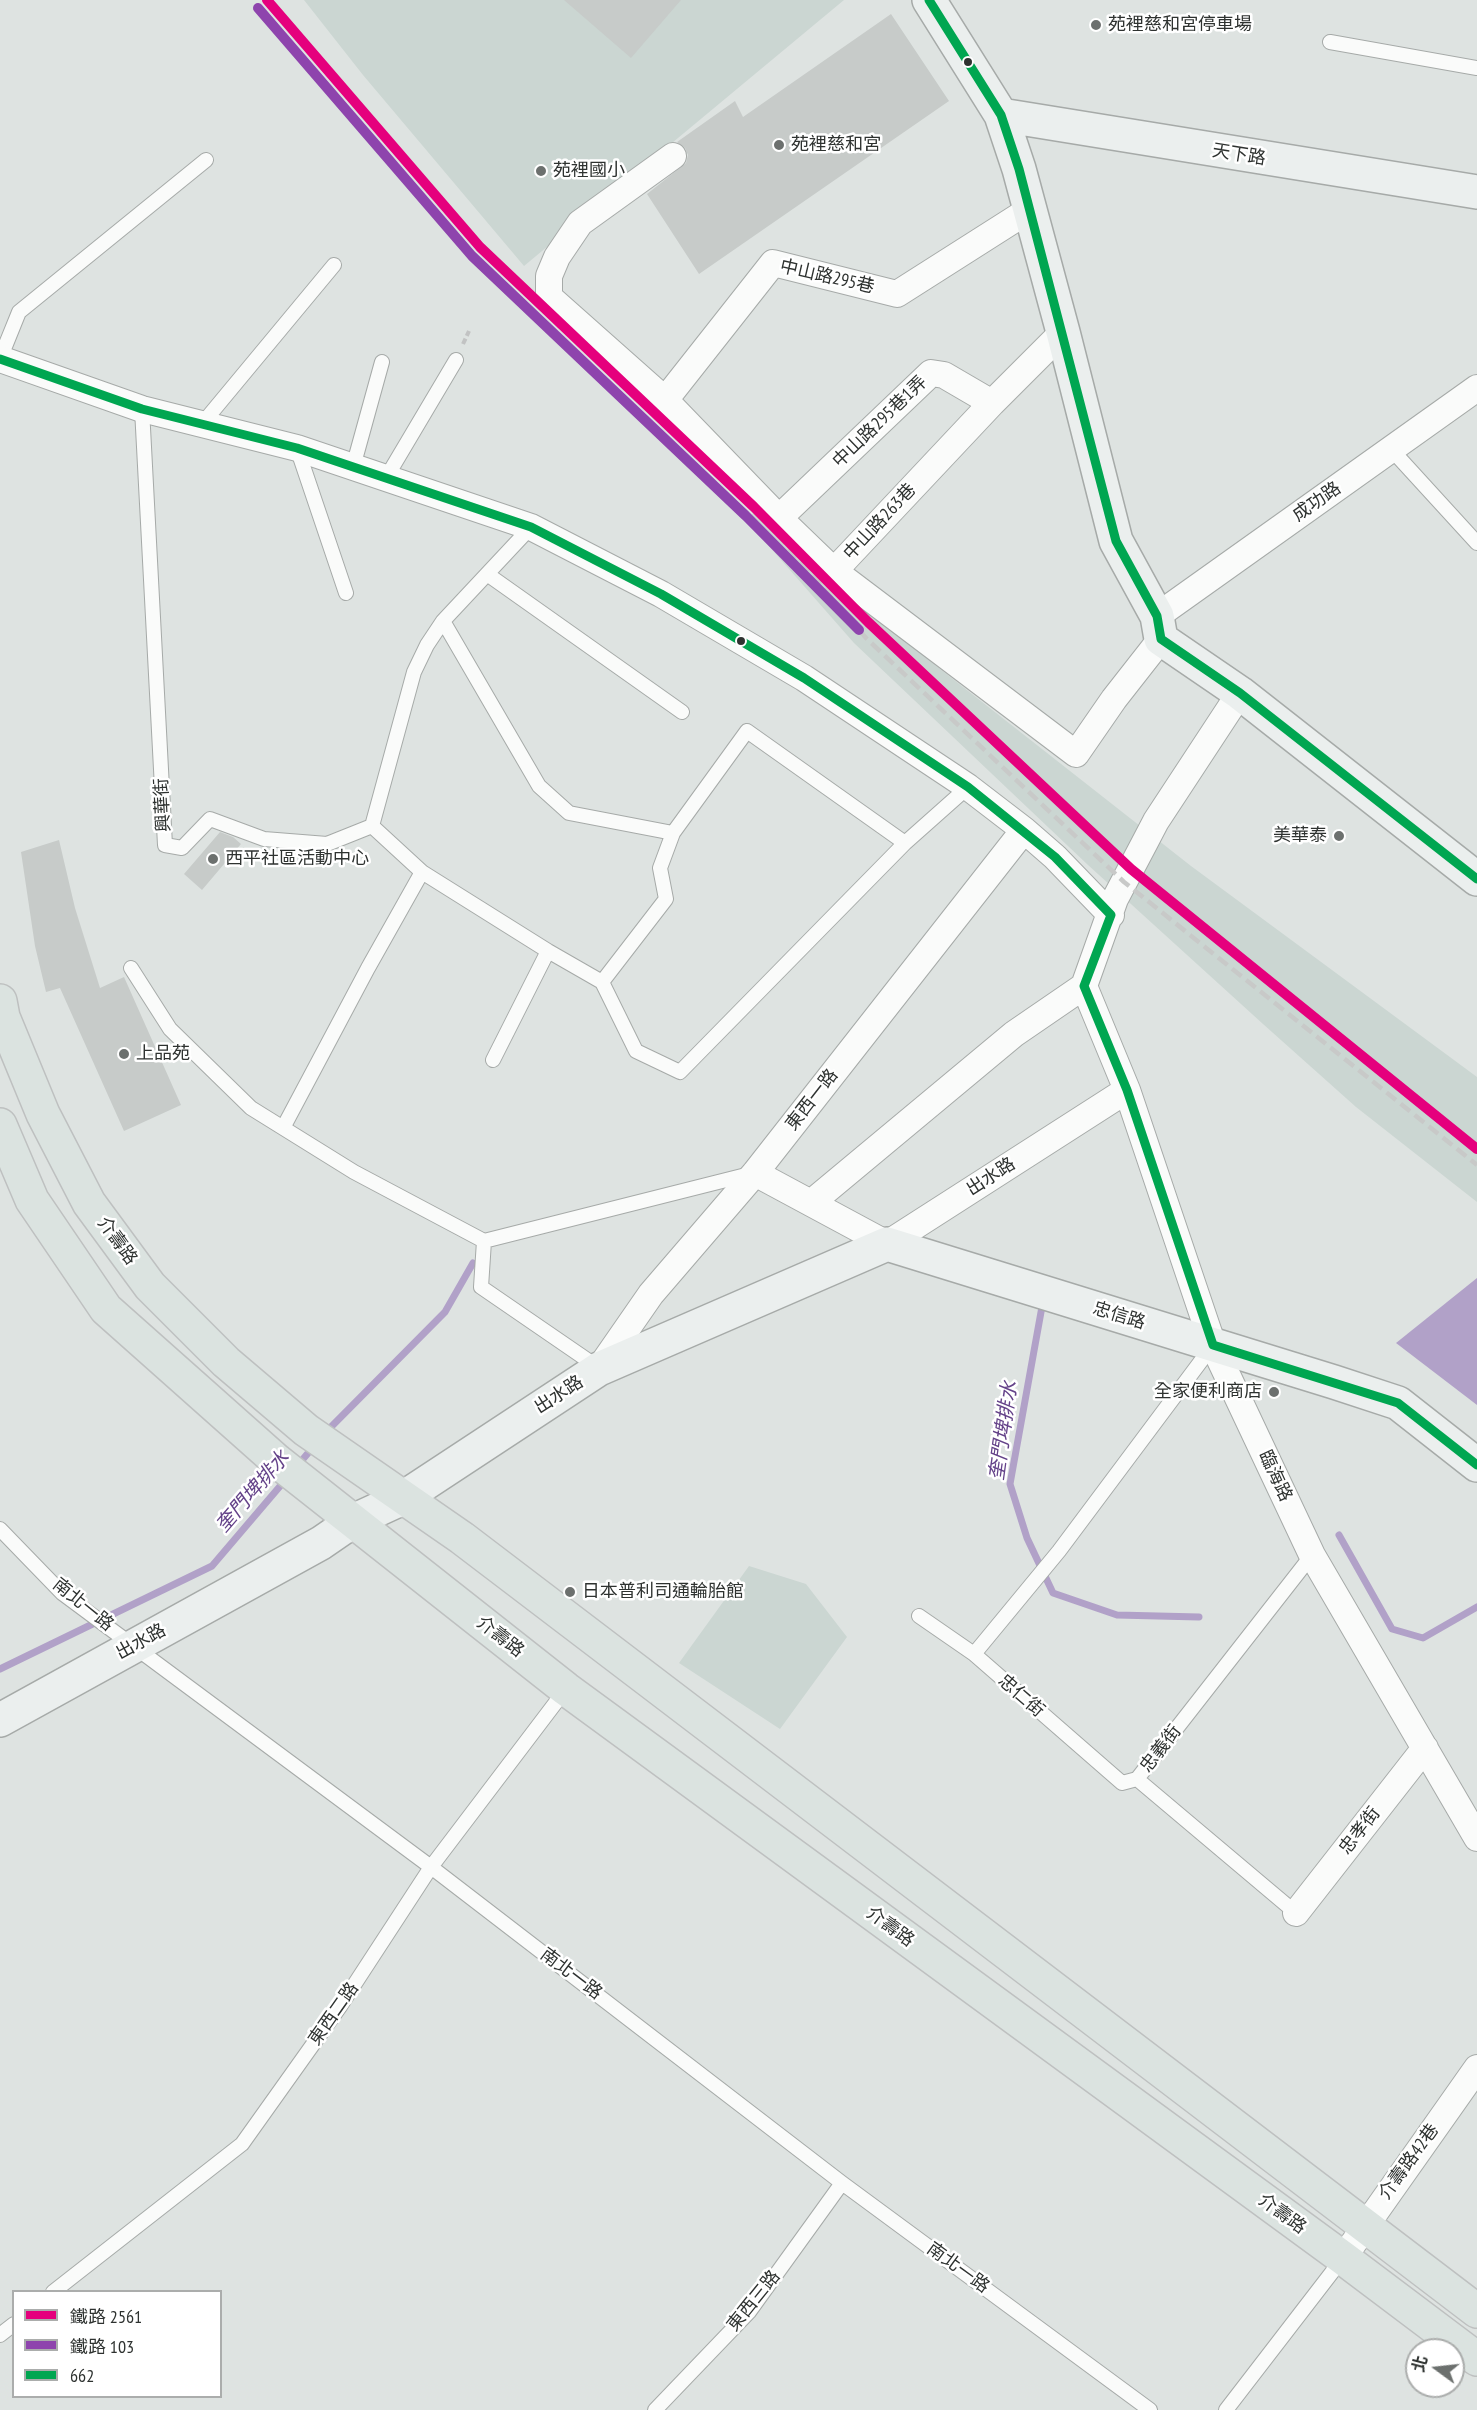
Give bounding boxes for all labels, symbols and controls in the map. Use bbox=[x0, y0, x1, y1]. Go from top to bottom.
place label: 苑裡慈和宮停車場 bbox=[1108, 14, 1252, 36]
marker: 苑裡慈和宮停車場 bbox=[1089, 18, 1103, 32]
unlabelled marker bbox=[962, 56, 974, 68]
place label: 苑裡慈和宮 bbox=[791, 134, 881, 156]
marker: 苑裡慈和宮 bbox=[772, 138, 786, 152]
street label: 天下路 bbox=[1211, 140, 1267, 170]
place label: 苑裡國小 bbox=[553, 160, 625, 182]
marker: 苑裡國小 bbox=[534, 164, 548, 178]
street label: 中山路295巷 bbox=[778, 256, 876, 298]
street label: 中山路295巷1弄 bbox=[828, 372, 932, 472]
street label: 成功路 bbox=[1289, 478, 1345, 526]
street label: 中山路263巷 bbox=[839, 479, 921, 565]
unlabelled marker bbox=[735, 635, 747, 647]
street label: 興華街 bbox=[151, 777, 175, 833]
place label: 美華泰 bbox=[1273, 825, 1327, 847]
marker: 美華泰 bbox=[1332, 829, 1346, 843]
place label: 西平社區活動中心 bbox=[225, 848, 369, 870]
marker: 西平社區活動中心 bbox=[206, 852, 220, 866]
place label: 上品苑 bbox=[136, 1043, 190, 1065]
marker: 上品苑 bbox=[117, 1047, 131, 1061]
street label: 東西一路 bbox=[781, 1065, 843, 1135]
street label: 出水路 bbox=[962, 1153, 1020, 1201]
street label: 介壽路 bbox=[92, 1213, 142, 1269]
street label: 忠信路 bbox=[1090, 1298, 1148, 1334]
street label: 出水路 bbox=[530, 1371, 588, 1419]
water label: 奎門埤排水 bbox=[985, 1380, 1023, 1482]
place label: 全家便利商店 bbox=[1154, 1381, 1262, 1403]
marker: 全家便利商店 bbox=[1267, 1385, 1281, 1399]
water label: 奎門埤排水 bbox=[211, 1446, 295, 1538]
street label: 臨海路 bbox=[1254, 1447, 1296, 1505]
street label: 南北一路 bbox=[48, 1574, 118, 1636]
place label: 日本普利司通輪胎館 bbox=[582, 1581, 744, 1603]
marker: 日本普利司通輪胎館 bbox=[563, 1585, 577, 1599]
street label: 介壽路 bbox=[472, 1612, 528, 1662]
street label: 出水路 bbox=[112, 1619, 170, 1665]
street label: 忠仁街 bbox=[994, 1670, 1048, 1722]
street label: 忠義街 bbox=[1136, 1721, 1186, 1777]
street label: 忠孝街 bbox=[1335, 1803, 1385, 1859]
street label: 介壽路 bbox=[862, 1902, 918, 1952]
street label: 南北一路 bbox=[536, 1944, 606, 2004]
street label: 東西二路 bbox=[305, 1978, 363, 2050]
street label: 介壽路42巷 bbox=[1374, 2120, 1444, 2204]
street label: 介壽路 bbox=[1254, 2189, 1310, 2239]
street label: 南北一路 bbox=[923, 2238, 993, 2298]
street label: 東西三路 bbox=[723, 2266, 785, 2336]
legend bbox=[12, 2290, 222, 2398]
text: 鐵路 2561 bbox=[70, 2305, 142, 2328]
text: 鐵路 103 bbox=[70, 2335, 134, 2358]
north arrow bbox=[1405, 2338, 1465, 2398]
text: 北 bbox=[1408, 2354, 1431, 2374]
text: 662 bbox=[70, 2364, 94, 2387]

